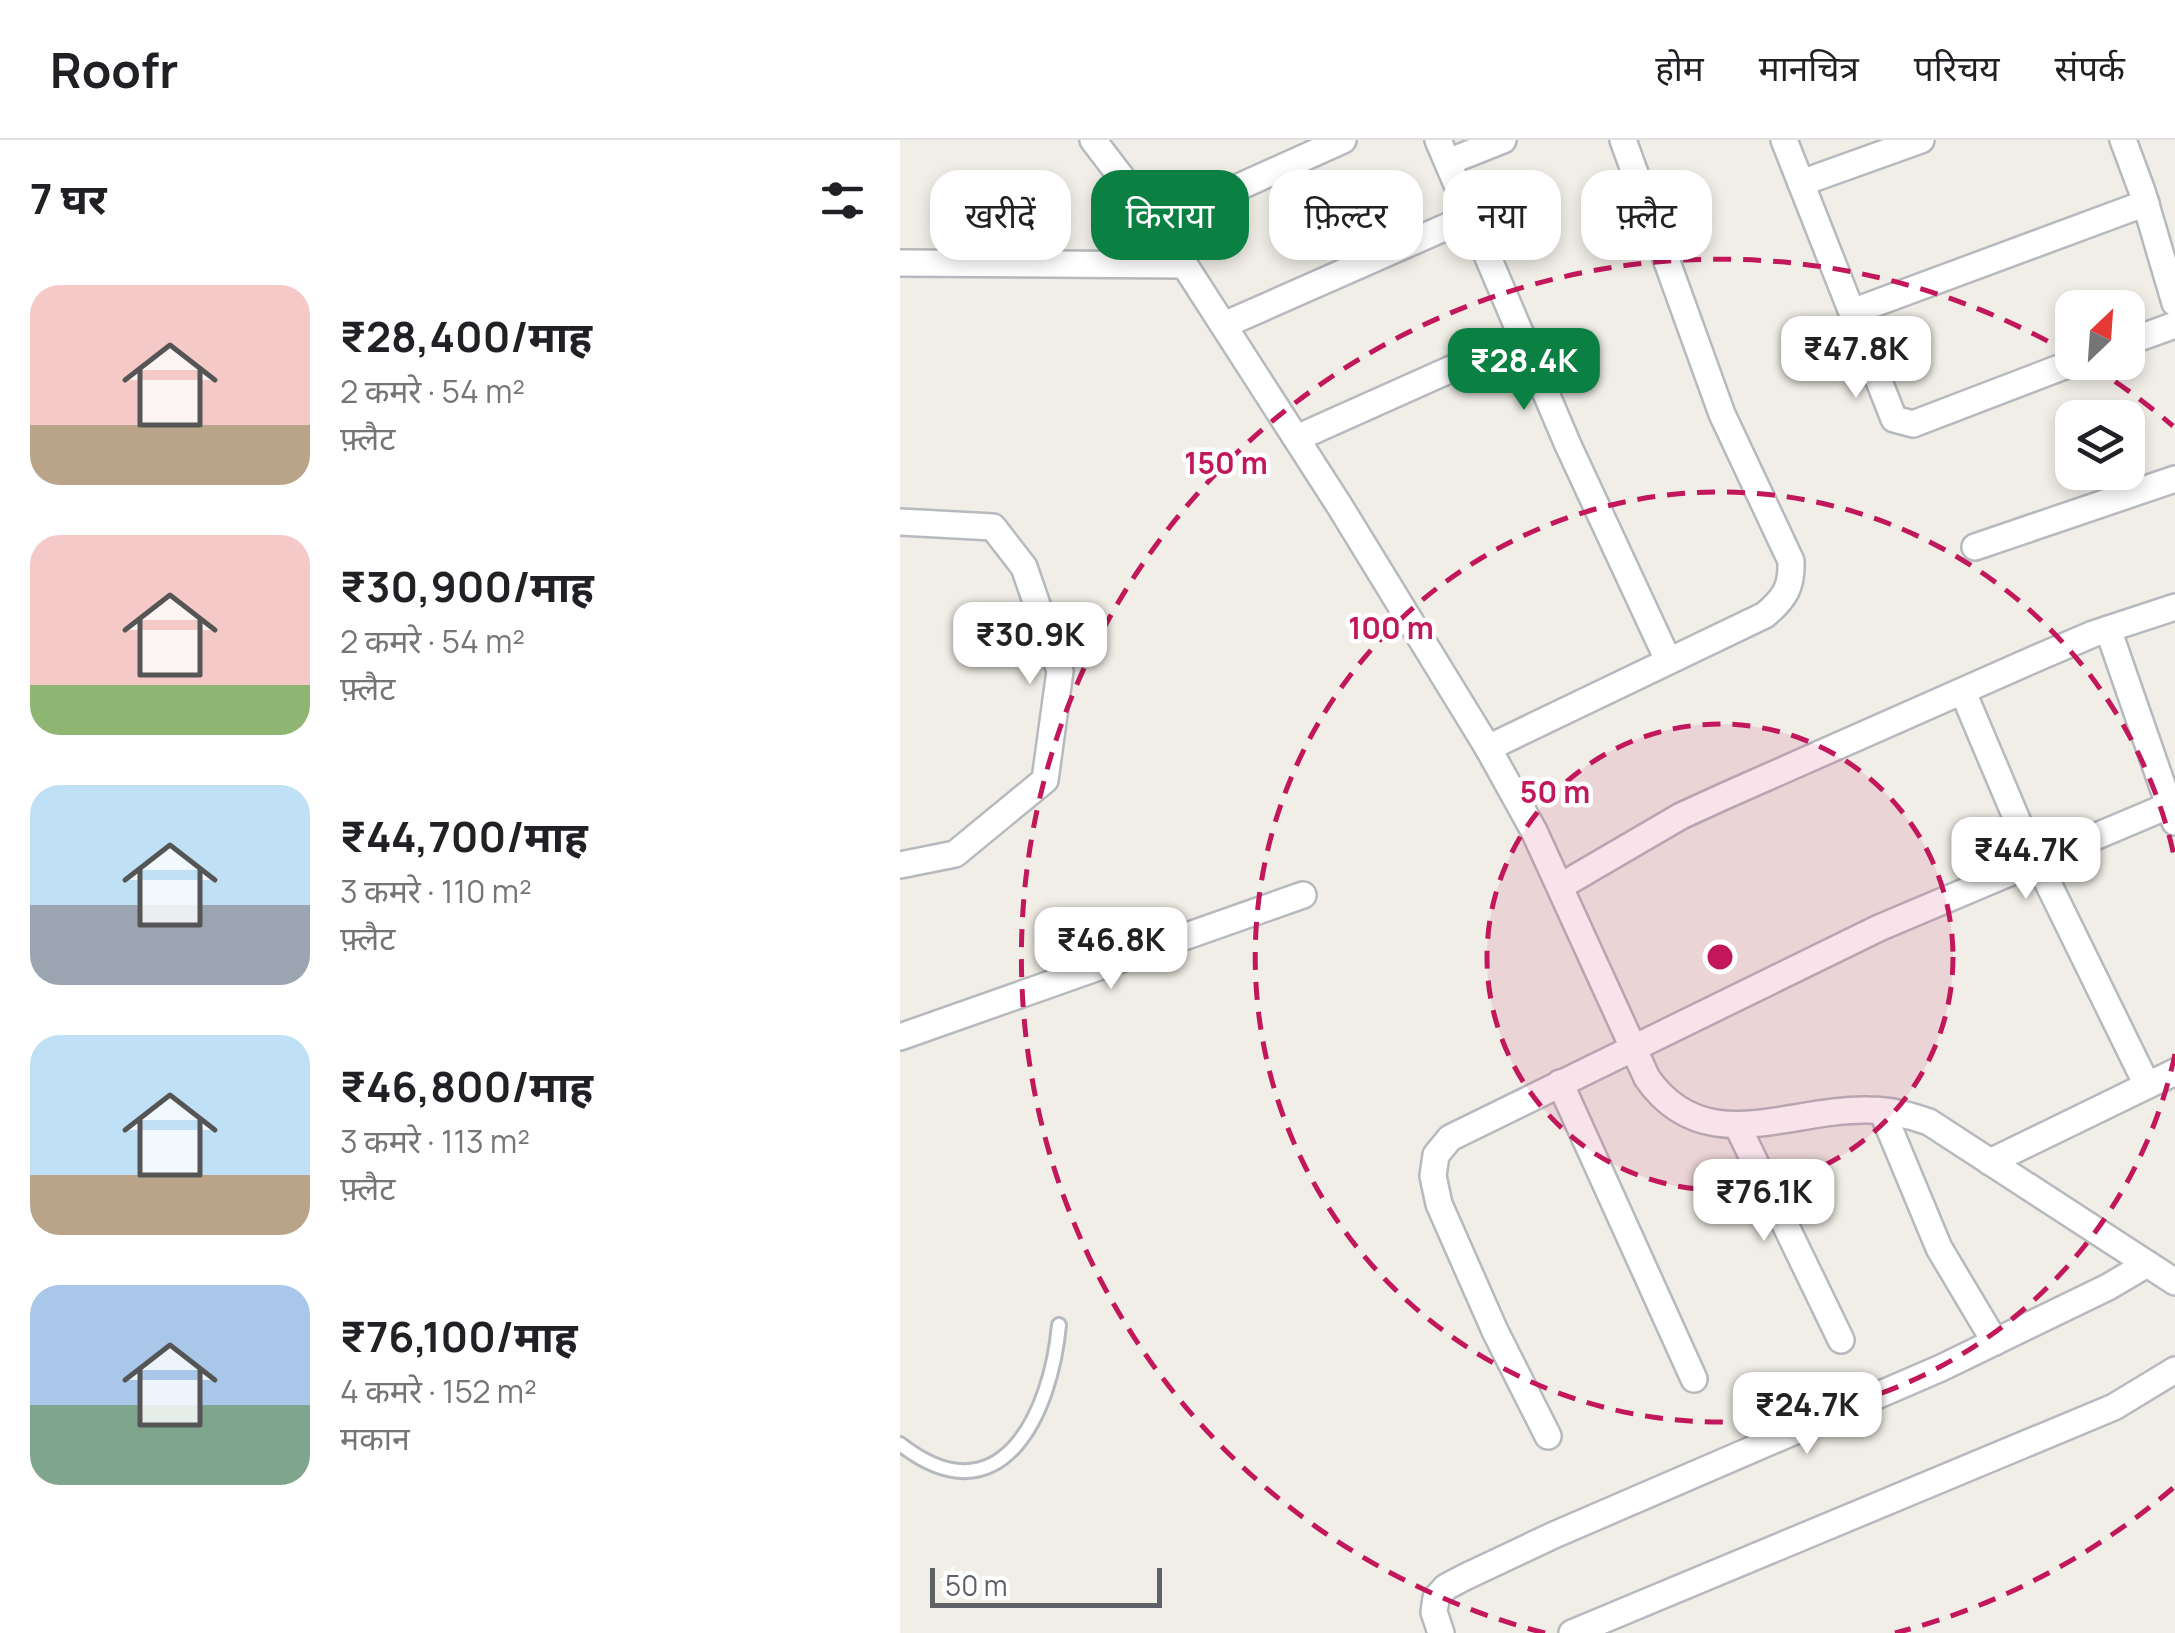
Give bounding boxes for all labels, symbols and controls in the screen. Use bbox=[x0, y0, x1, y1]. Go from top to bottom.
text: Roofr bbox=[50, 37, 178, 102]
text: होम bbox=[1655, 44, 1704, 92]
text: मानचित्र bbox=[1759, 44, 1859, 92]
text: परिचय bbox=[1914, 44, 2000, 92]
text: संपर्क bbox=[2055, 44, 2125, 92]
text: 7 घर bbox=[30, 169, 107, 227]
chip: खरीदें bbox=[930, 170, 1071, 260]
chip: किराया bbox=[1091, 170, 1249, 260]
chip: फ़िल्टर bbox=[1269, 170, 1423, 260]
chip: नया bbox=[1443, 170, 1561, 260]
chip: फ़्लैट bbox=[1581, 170, 1712, 260]
icon: filters bbox=[815, 173, 870, 228]
north arrow bbox=[2055, 290, 2145, 380]
map controls bbox=[2055, 290, 2145, 490]
text: ₹28,400/माह bbox=[340, 307, 592, 365]
pin: ₹47.8K bbox=[1775, 316, 1937, 401]
icon: home bbox=[110, 325, 230, 445]
text: ₹47.8K bbox=[1803, 326, 1909, 370]
pin: ₹28.4K bbox=[1443, 328, 1605, 413]
text: ₹28.4K bbox=[1470, 338, 1578, 382]
text: 2 कमरे · 54 m² bbox=[340, 369, 525, 413]
button: layers bbox=[2055, 400, 2145, 490]
text: फ़्लैट bbox=[340, 416, 395, 460]
text: 150 m bbox=[1184, 442, 1268, 483]
text: ₹30,900/माह bbox=[340, 557, 594, 615]
icon: home bbox=[110, 575, 230, 695]
pin: ₹30.9K bbox=[949, 602, 1111, 687]
text: 100 m bbox=[1348, 607, 1434, 648]
text: ₹30.9K bbox=[975, 612, 1085, 656]
text: 2 कमरे · 54 m² bbox=[340, 619, 525, 663]
text: फ़्लैट bbox=[340, 666, 395, 710]
text: 50 m bbox=[1520, 771, 1590, 812]
text: ₹44,700/माह bbox=[340, 807, 588, 865]
pin: ₹44.7K bbox=[1945, 817, 2107, 902]
icon: home bbox=[110, 825, 230, 945]
text: ₹44.7K bbox=[1973, 827, 2079, 871]
text: 3 कमरे · 110 m² bbox=[340, 869, 532, 913]
pin: ₹46.8K bbox=[1030, 907, 1192, 992]
text: फ़्लैट bbox=[340, 916, 395, 960]
text: ₹46.8K bbox=[1056, 917, 1166, 961]
centre of rings bbox=[1702, 939, 1738, 975]
text: ₹46,800/माह bbox=[340, 1057, 593, 1115]
icon: home bbox=[110, 1075, 230, 1195]
text: 3 कमरे · 113 m² bbox=[340, 1119, 530, 1163]
pin: ₹76.1K bbox=[1683, 1159, 1845, 1244]
text: फ़्लैट bbox=[340, 1166, 395, 1210]
text: ₹76.1K bbox=[1715, 1169, 1813, 1213]
text: ₹76,100/माह bbox=[340, 1307, 578, 1365]
icon: home bbox=[110, 1325, 230, 1445]
text: 4 कमरे · 152 m² bbox=[340, 1369, 537, 1413]
pin: ₹24.7K bbox=[1726, 1372, 1888, 1457]
text: ₹24.7K bbox=[1755, 1382, 1859, 1426]
text: मकान bbox=[340, 1416, 410, 1460]
scale bar bbox=[930, 1563, 1162, 1608]
text: 50 m bbox=[945, 1566, 1008, 1604]

